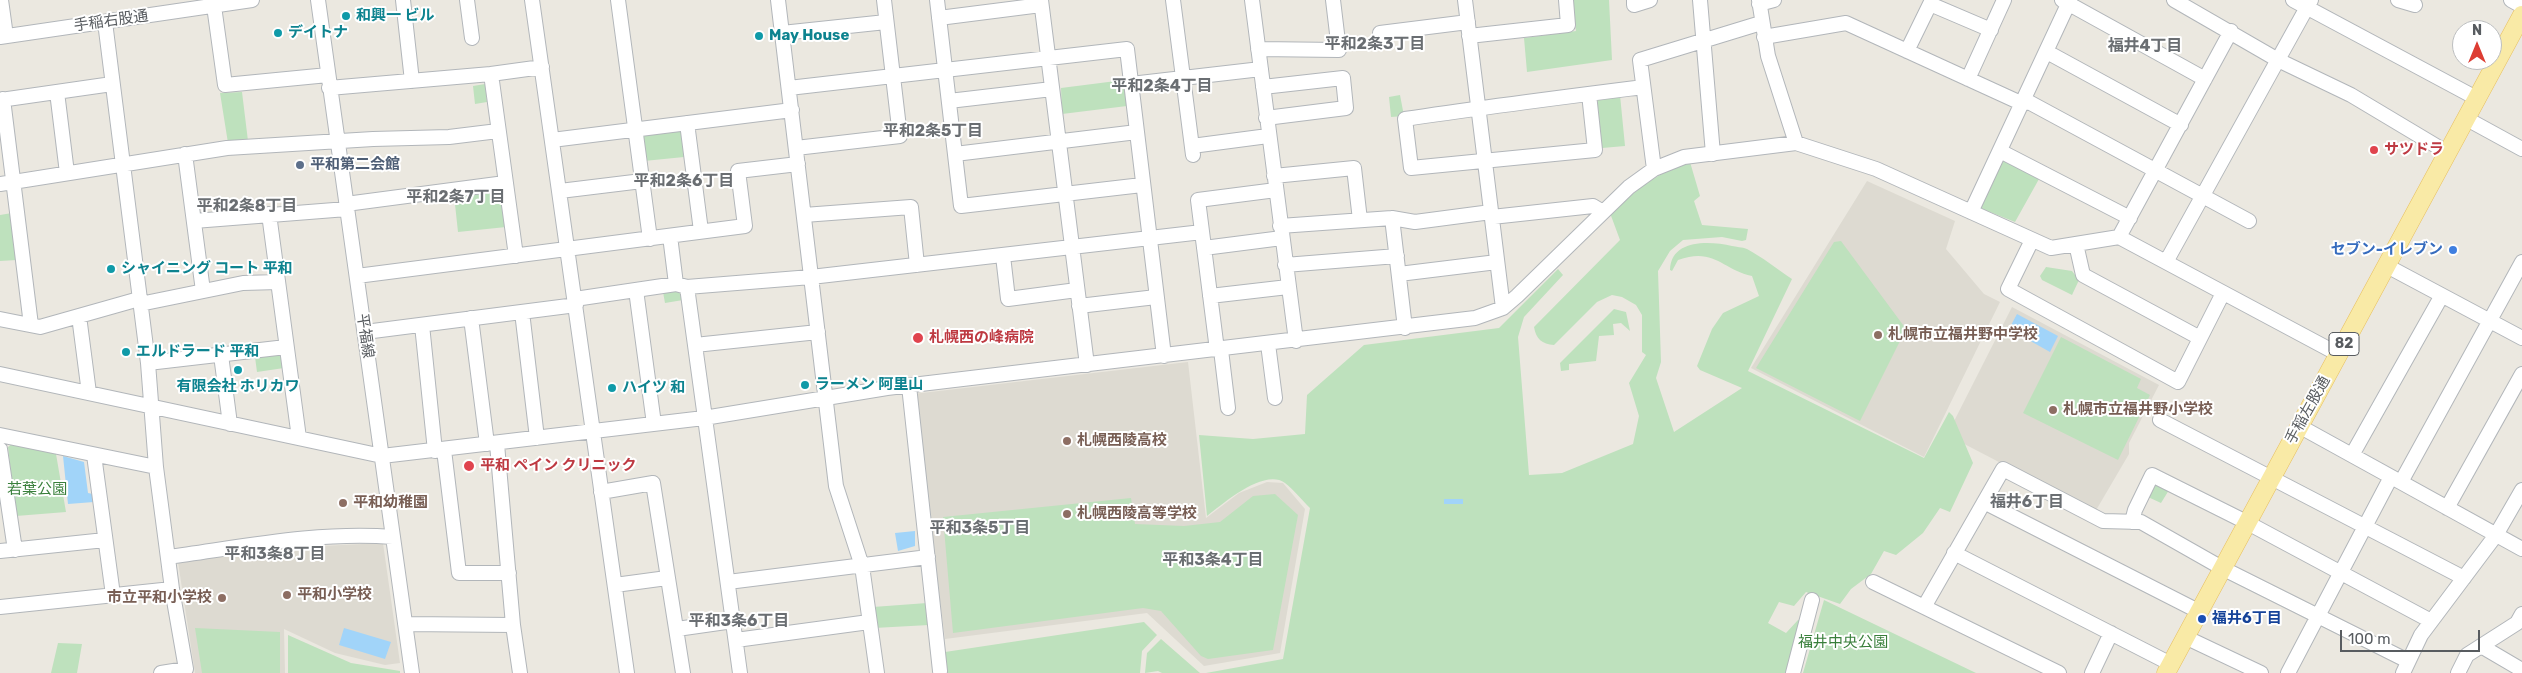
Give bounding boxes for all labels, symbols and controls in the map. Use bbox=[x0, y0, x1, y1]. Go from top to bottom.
street label: 手稲右股通 bbox=[73, 7, 149, 35]
place label: 和興一 ビル bbox=[356, 7, 434, 25]
marker: 和興一 ビル bbox=[340, 10, 352, 22]
north arrow bbox=[2452, 20, 2502, 70]
text: N bbox=[2472, 22, 2482, 39]
place label: デイトナ bbox=[288, 24, 348, 42]
marker: デイトナ bbox=[272, 27, 284, 39]
place label: May House bbox=[769, 27, 849, 45]
marker: May House bbox=[753, 30, 765, 42]
district label: 平和2条3丁目 bbox=[1325, 34, 1425, 54]
district label: 福井4丁目 bbox=[2108, 36, 2182, 56]
district label: 平和2条4丁目 bbox=[1111, 76, 1213, 96]
district label: 平和2条5丁目 bbox=[883, 121, 983, 141]
place label: サツドラ bbox=[2384, 141, 2444, 159]
marker: サツドラ bbox=[2368, 144, 2380, 156]
place label: 平和第二会館 bbox=[310, 156, 400, 174]
marker: 平和第二会館 bbox=[294, 159, 306, 171]
district label: 平和2条6丁目 bbox=[634, 171, 734, 191]
district label: 平和2条7丁目 bbox=[406, 187, 506, 207]
district label: 平和2条8丁目 bbox=[196, 196, 298, 216]
place label: セブン-イレブン bbox=[2331, 241, 2443, 259]
marker: セブン-イレブン bbox=[2447, 244, 2459, 256]
place label: シャイニング コート 平和 bbox=[121, 260, 292, 278]
marker: シャイニング コート 平和 bbox=[105, 263, 117, 275]
street label: 平福線 bbox=[353, 312, 377, 360]
place label: 札幌市立福井野中学校 bbox=[1888, 326, 2038, 344]
place label: 札幌西の峰病院 bbox=[929, 329, 1034, 347]
marker: 札幌市立福井野中学校 bbox=[1872, 329, 1884, 341]
marker: 札幌西の峰病院 bbox=[911, 331, 925, 345]
road number: 82 bbox=[2329, 332, 2359, 356]
place label: エルドラード 平和 bbox=[136, 343, 259, 361]
marker: エルドラード 平和 bbox=[120, 346, 132, 358]
marker: 有限会社 ホリカワ bbox=[232, 364, 244, 376]
street label: 手稲左股通 bbox=[2282, 373, 2334, 447]
place label: ラーメン 阿里山 bbox=[815, 376, 923, 394]
place label: 有限会社 ホリカワ bbox=[176, 378, 300, 396]
place label: ハイツ 和 bbox=[622, 379, 685, 397]
marker: ラーメン 阿里山 bbox=[799, 379, 811, 391]
marker: ハイツ 和 bbox=[606, 382, 618, 394]
place label: 札幌市立福井野小学校 bbox=[2063, 401, 2213, 419]
marker: 札幌市立福井野小学校 bbox=[2047, 404, 2059, 416]
place label: 札幌西陵高校 bbox=[1077, 432, 1167, 450]
marker: 札幌西陵高校 bbox=[1061, 435, 1073, 447]
place label: 平和 ペイン クリニック bbox=[480, 457, 636, 475]
marker: 平和 ペイン クリニック bbox=[462, 459, 476, 473]
park label: 若葉公園 bbox=[7, 481, 67, 499]
district label: 福井6丁目 bbox=[1990, 492, 2064, 512]
place label: 平和幼稚園 bbox=[353, 494, 428, 512]
marker: 平和幼稚園 bbox=[337, 497, 349, 509]
place label: 札幌西陵高等学校 bbox=[1077, 505, 1197, 523]
marker: 札幌西陵高等学校 bbox=[1061, 508, 1073, 520]
district label: 平和3条5丁目 bbox=[930, 518, 1030, 538]
district label: 平和3条8丁目 bbox=[224, 544, 326, 564]
district label: 平和3条4丁目 bbox=[1162, 550, 1264, 570]
place label: 平和小学校 bbox=[297, 586, 372, 604]
place label: 市立平和小学校 bbox=[107, 589, 212, 607]
marker: 平和小学校 bbox=[281, 589, 293, 601]
marker: 市立平和小学校 bbox=[216, 592, 228, 604]
place label: 福井6丁目 bbox=[2212, 610, 2282, 628]
district label: 平和3条6丁目 bbox=[689, 611, 789, 631]
marker: 福井6丁目 bbox=[2196, 613, 2208, 625]
scale bar bbox=[2342, 620, 2482, 652]
text: 100 m bbox=[2348, 630, 2390, 648]
park label: 福井中央公園 bbox=[1798, 634, 1888, 652]

